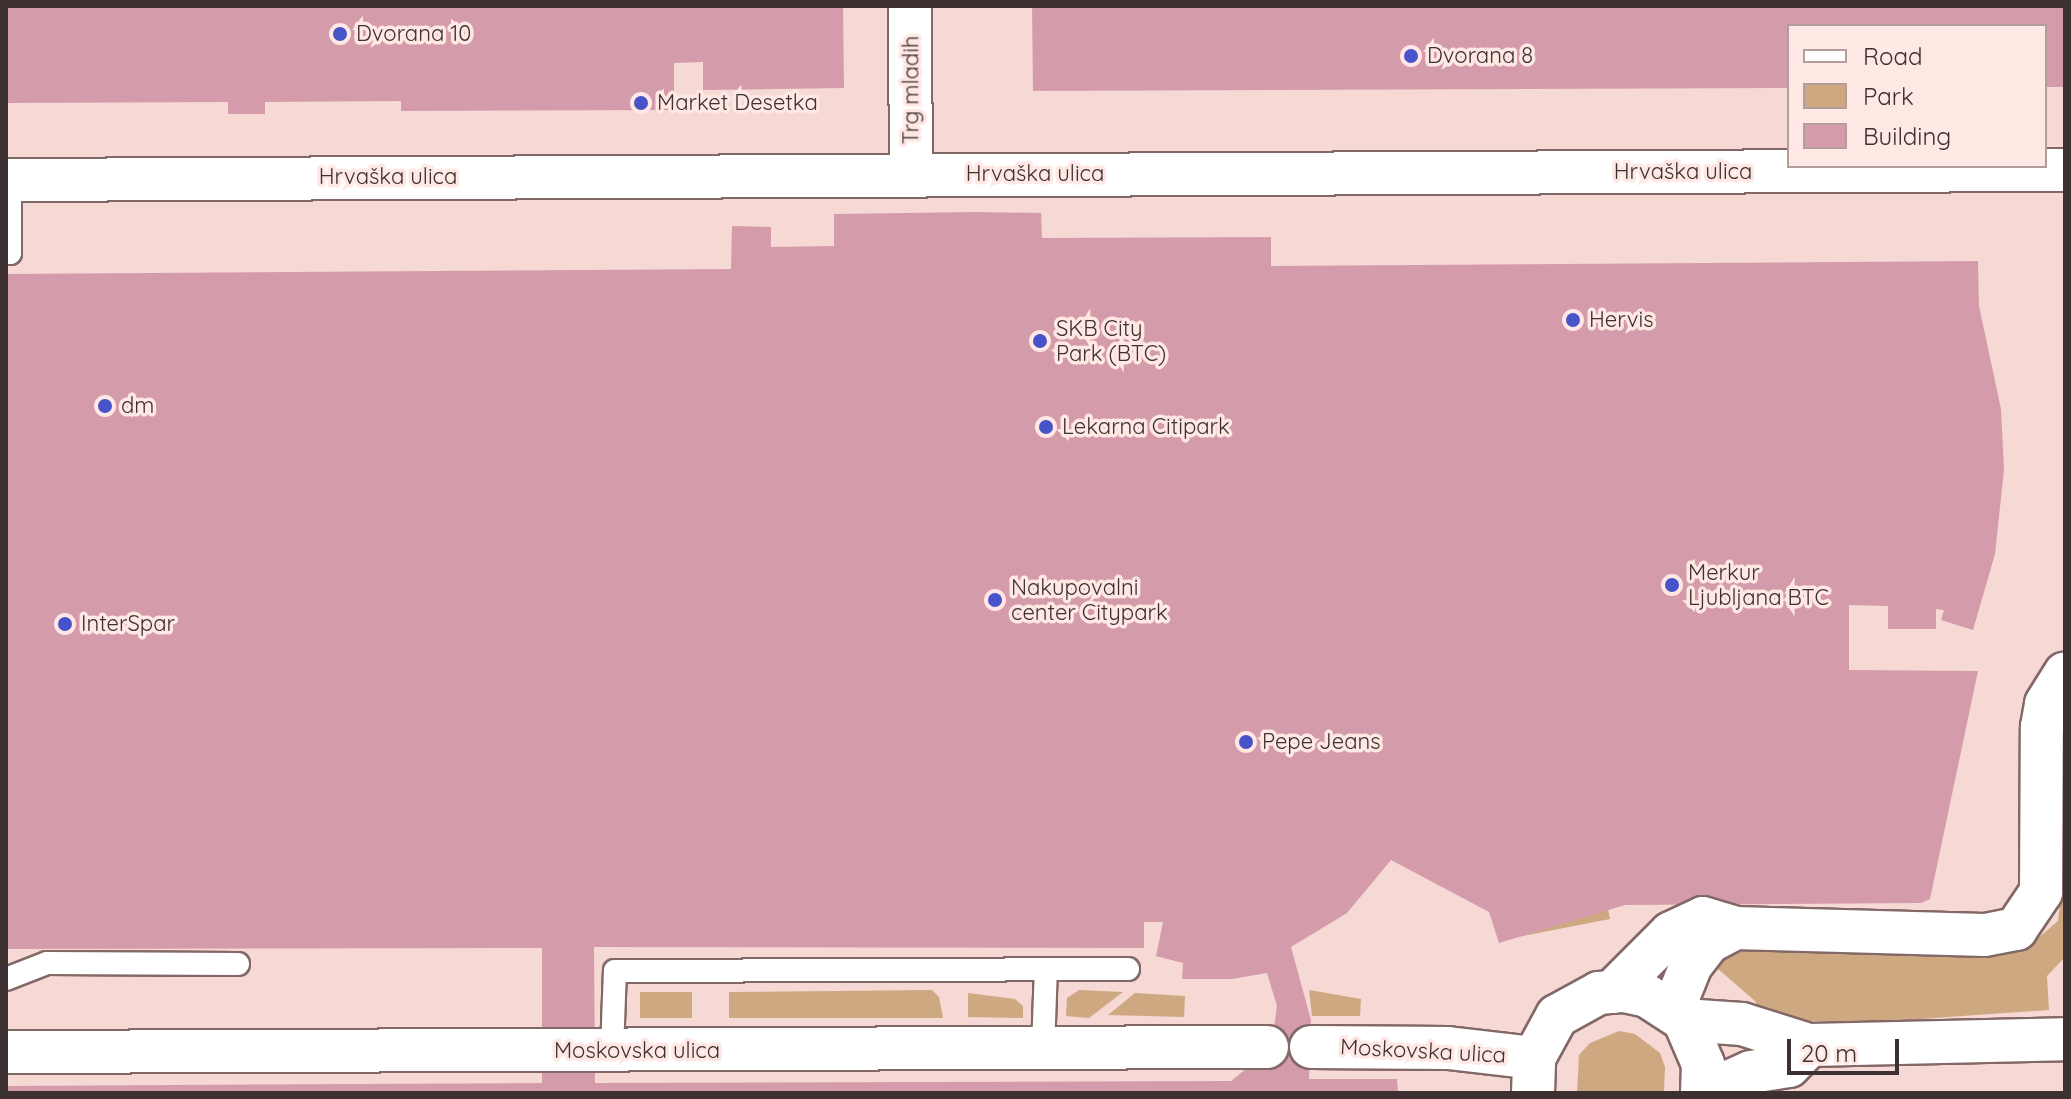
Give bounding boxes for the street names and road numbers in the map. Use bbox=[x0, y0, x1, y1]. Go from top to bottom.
street label: Trg mladih bbox=[898, 36, 924, 144]
street label: Hrvaška ulica bbox=[1614, 159, 1752, 185]
street label: Hrvaška ulica bbox=[966, 161, 1104, 187]
street label: Hrvaška ulica bbox=[319, 164, 457, 190]
street label: Moskovska ulica bbox=[1339, 1033, 1507, 1069]
street label: Moskovska ulica bbox=[554, 1038, 720, 1064]

